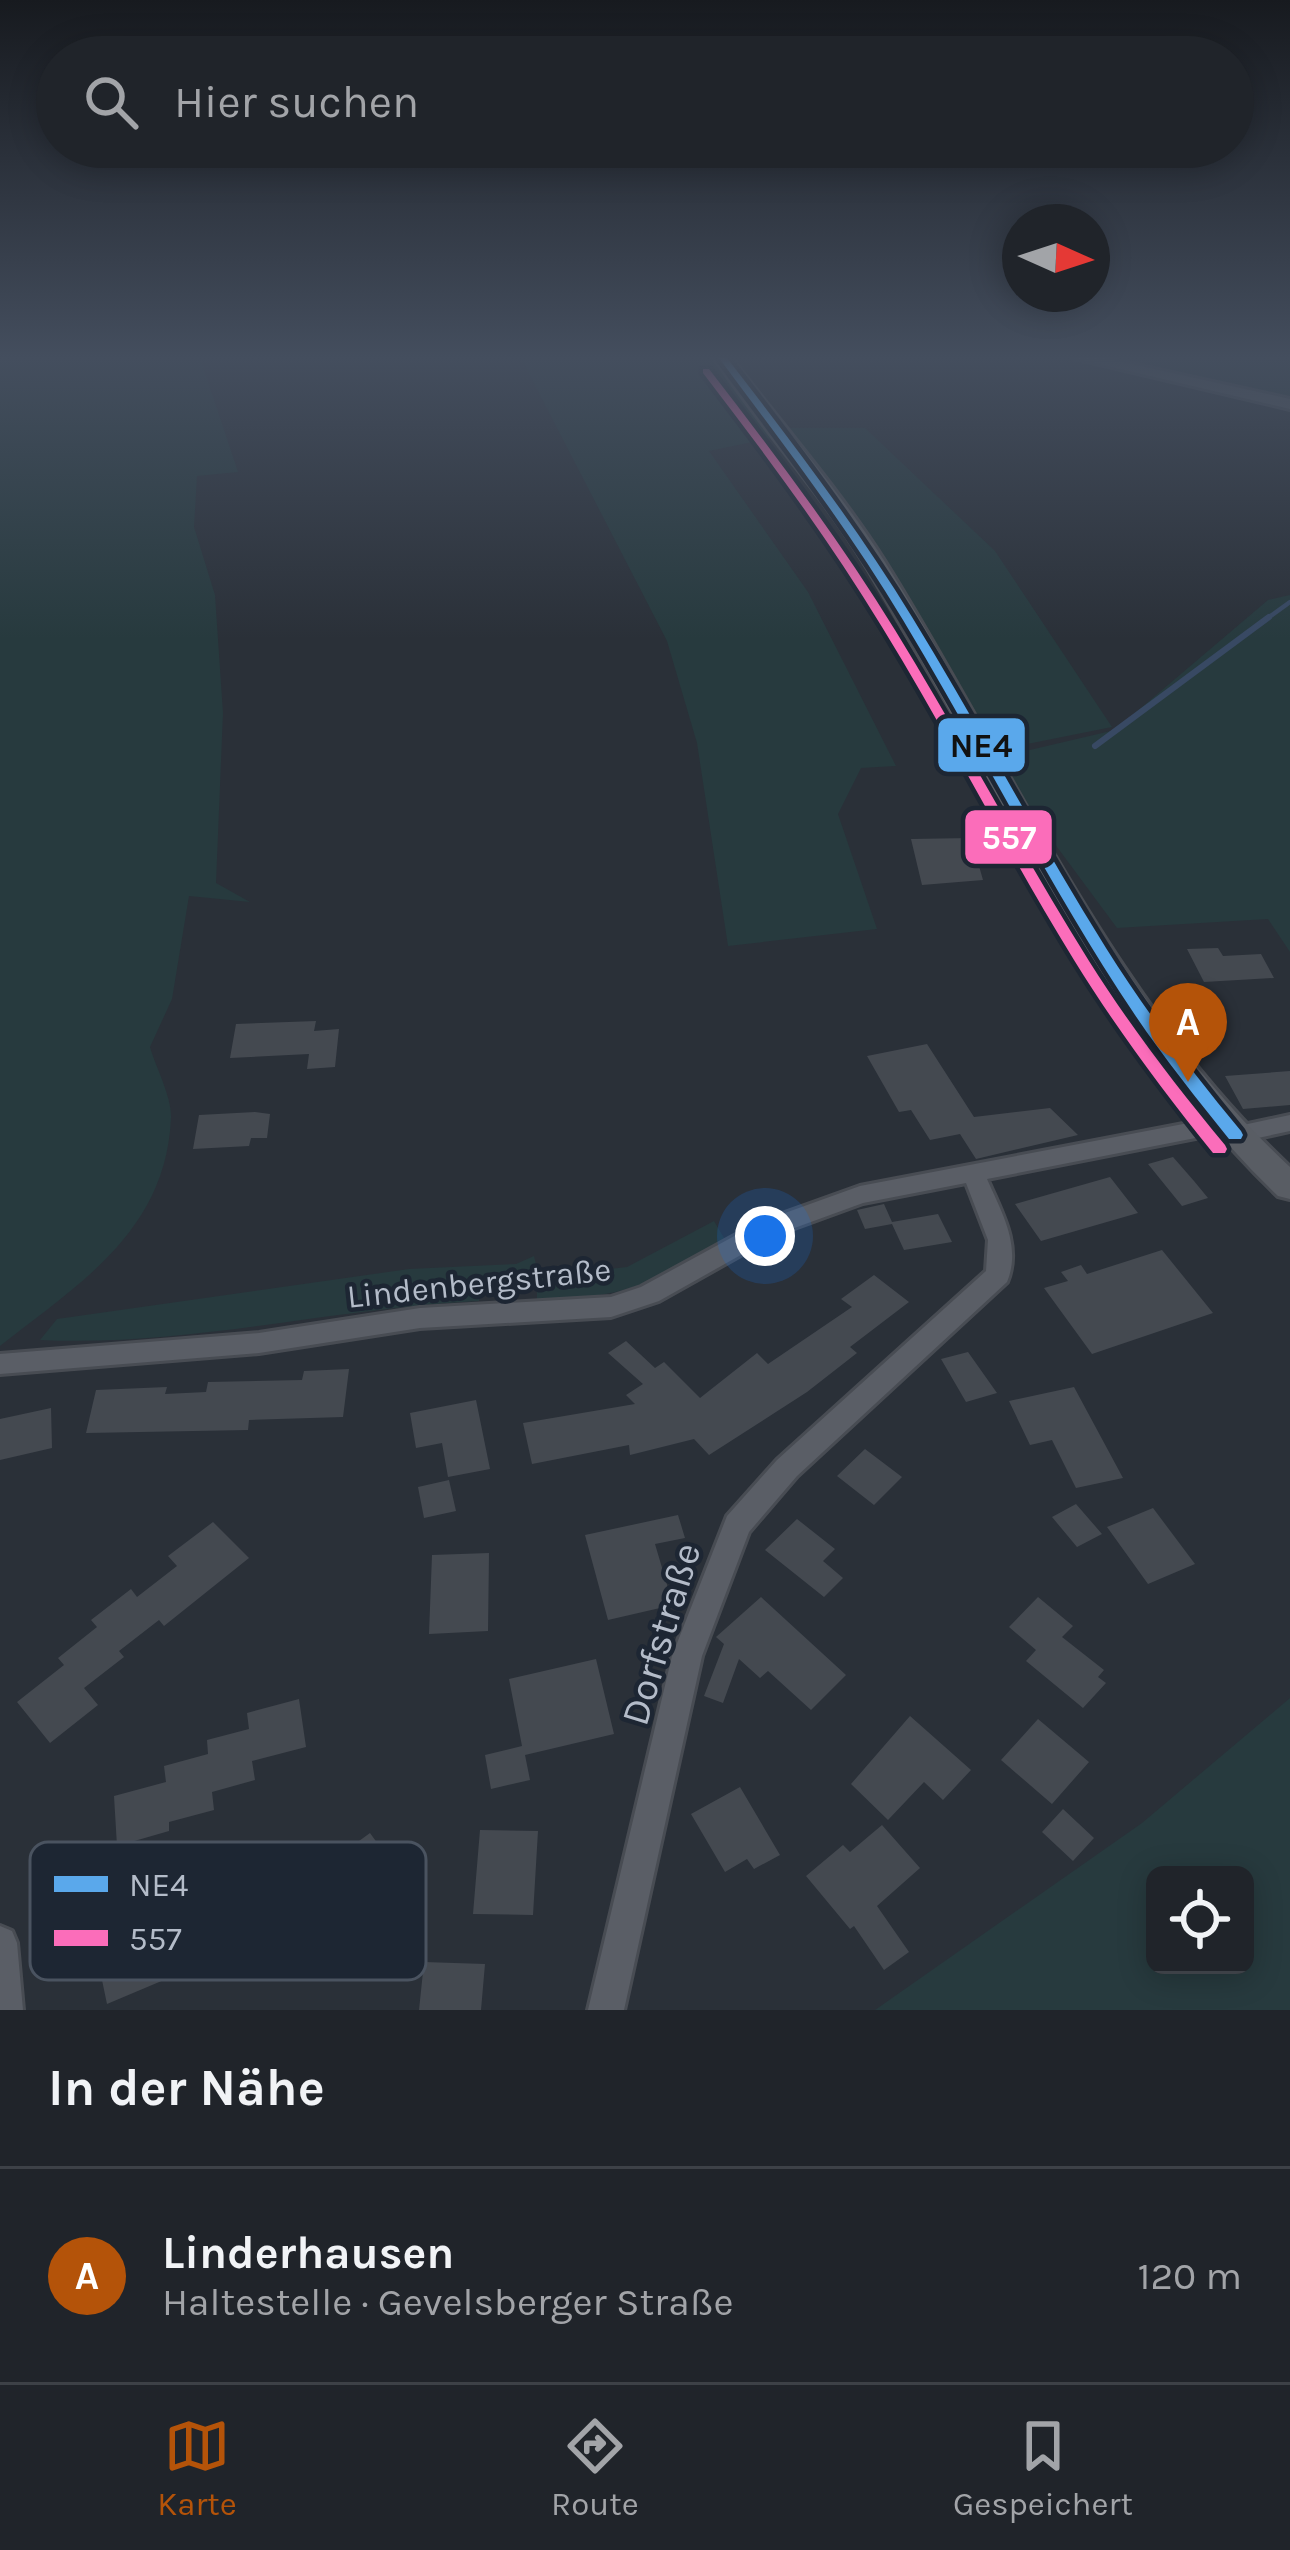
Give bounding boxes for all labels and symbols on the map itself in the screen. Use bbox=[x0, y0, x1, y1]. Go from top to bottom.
north arrow bbox=[1002, 204, 1110, 312]
line badge: NE4 bbox=[936, 716, 1027, 774]
text: NE4 bbox=[950, 727, 1013, 765]
line badge: 557 bbox=[963, 808, 1054, 866]
text: 557 bbox=[982, 819, 1036, 857]
pin: A bbox=[1149, 983, 1227, 1082]
your location bbox=[735, 1206, 795, 1266]
street label: Lindenbergstraße bbox=[345, 1250, 613, 1316]
street label: Dorfstraße bbox=[611, 1537, 711, 1731]
legend bbox=[30, 1842, 426, 1980]
text: NE4 bbox=[129, 1866, 189, 1904]
text: 557 bbox=[129, 1920, 182, 1958]

